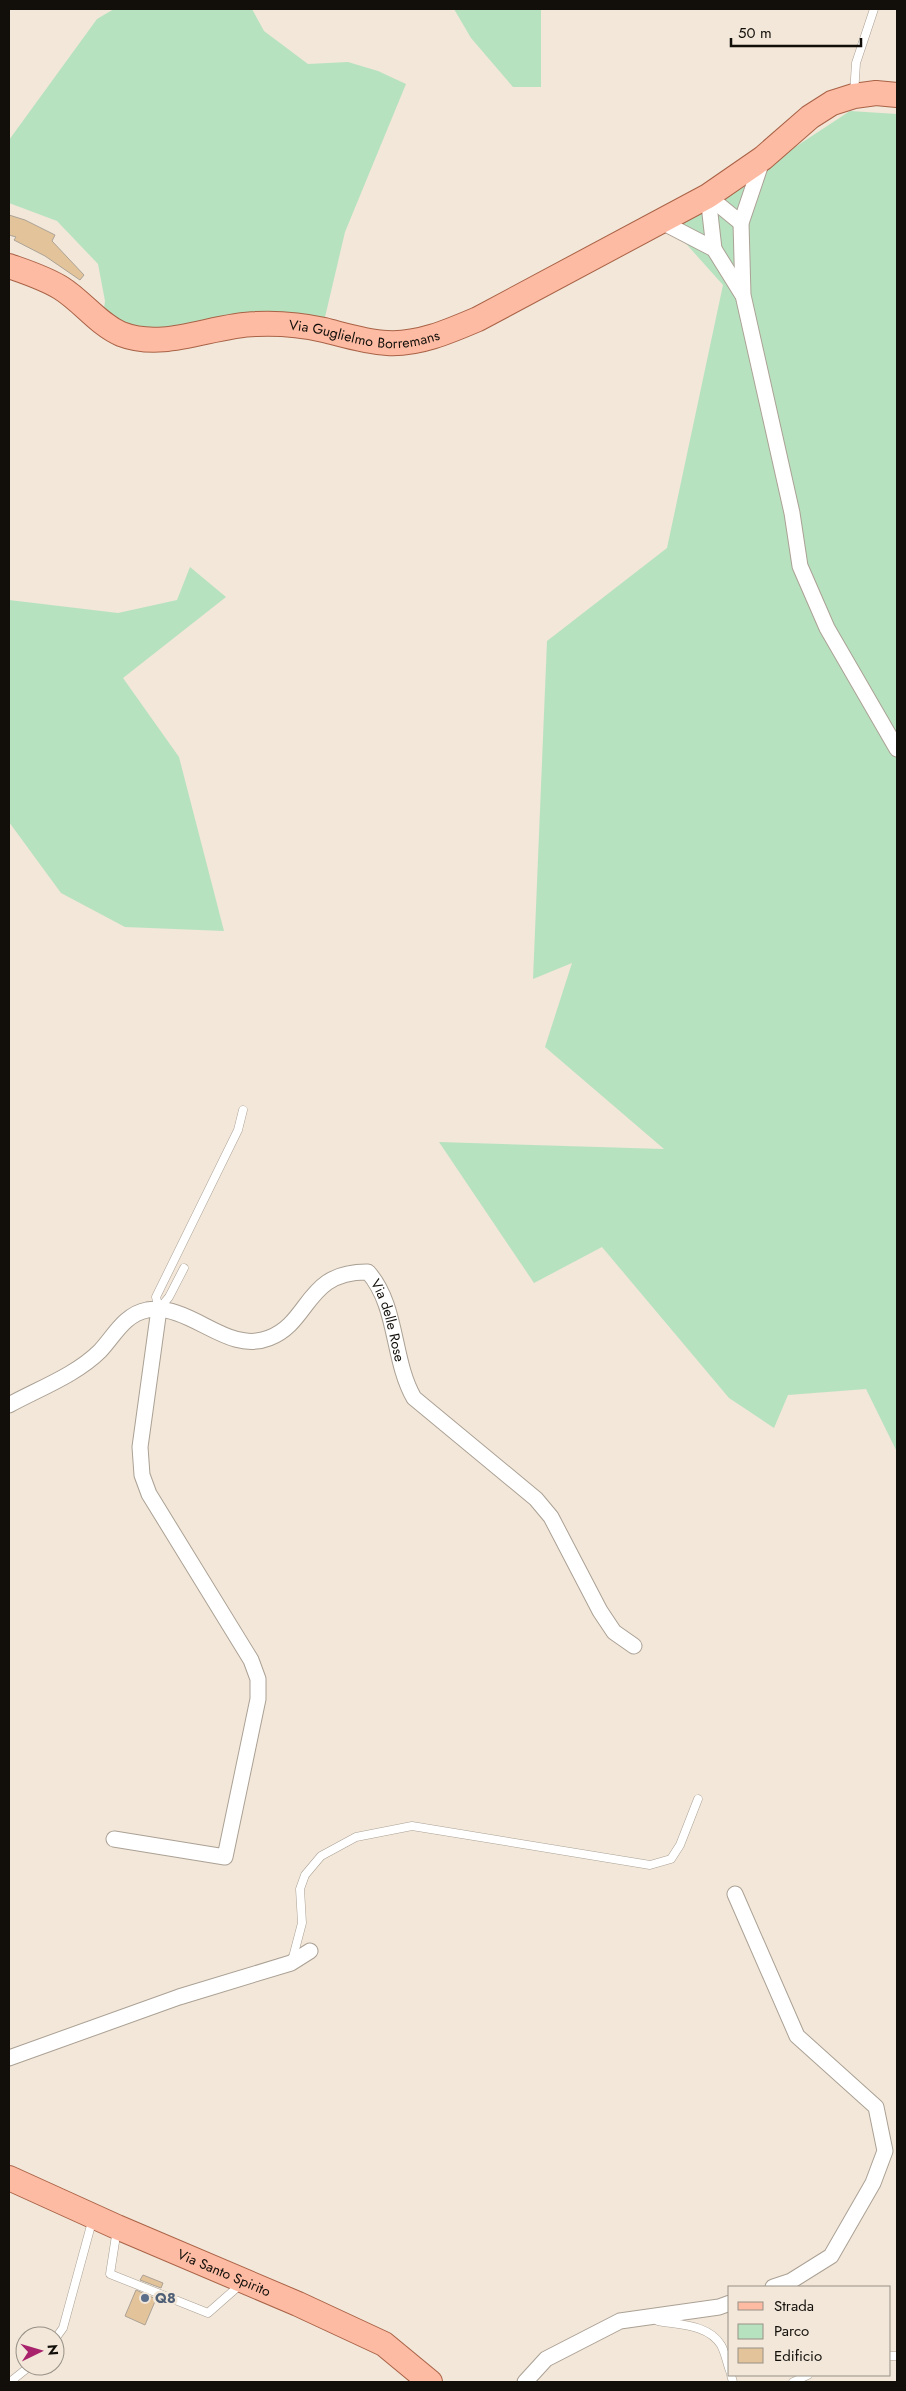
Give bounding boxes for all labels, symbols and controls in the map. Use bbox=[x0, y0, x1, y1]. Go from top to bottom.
scale bar bbox=[731, 15, 861, 47]
text: 50 m bbox=[738, 22, 772, 44]
street label: Via Guglielmo Borremans bbox=[288, 315, 442, 353]
street label: Via delle Rose bbox=[366, 1275, 410, 1364]
street label: Via Santo Spirito bbox=[174, 2244, 274, 2301]
legend bbox=[728, 2286, 891, 2376]
place label: Q8 bbox=[155, 2288, 176, 2308]
marker: Q8 bbox=[139, 2292, 151, 2304]
text: Strada bbox=[774, 2295, 814, 2317]
text: Parco bbox=[774, 2320, 809, 2342]
north arrow bbox=[15, 2326, 65, 2376]
text: N bbox=[43, 2343, 63, 2356]
text: Edificio bbox=[774, 2345, 822, 2367]

